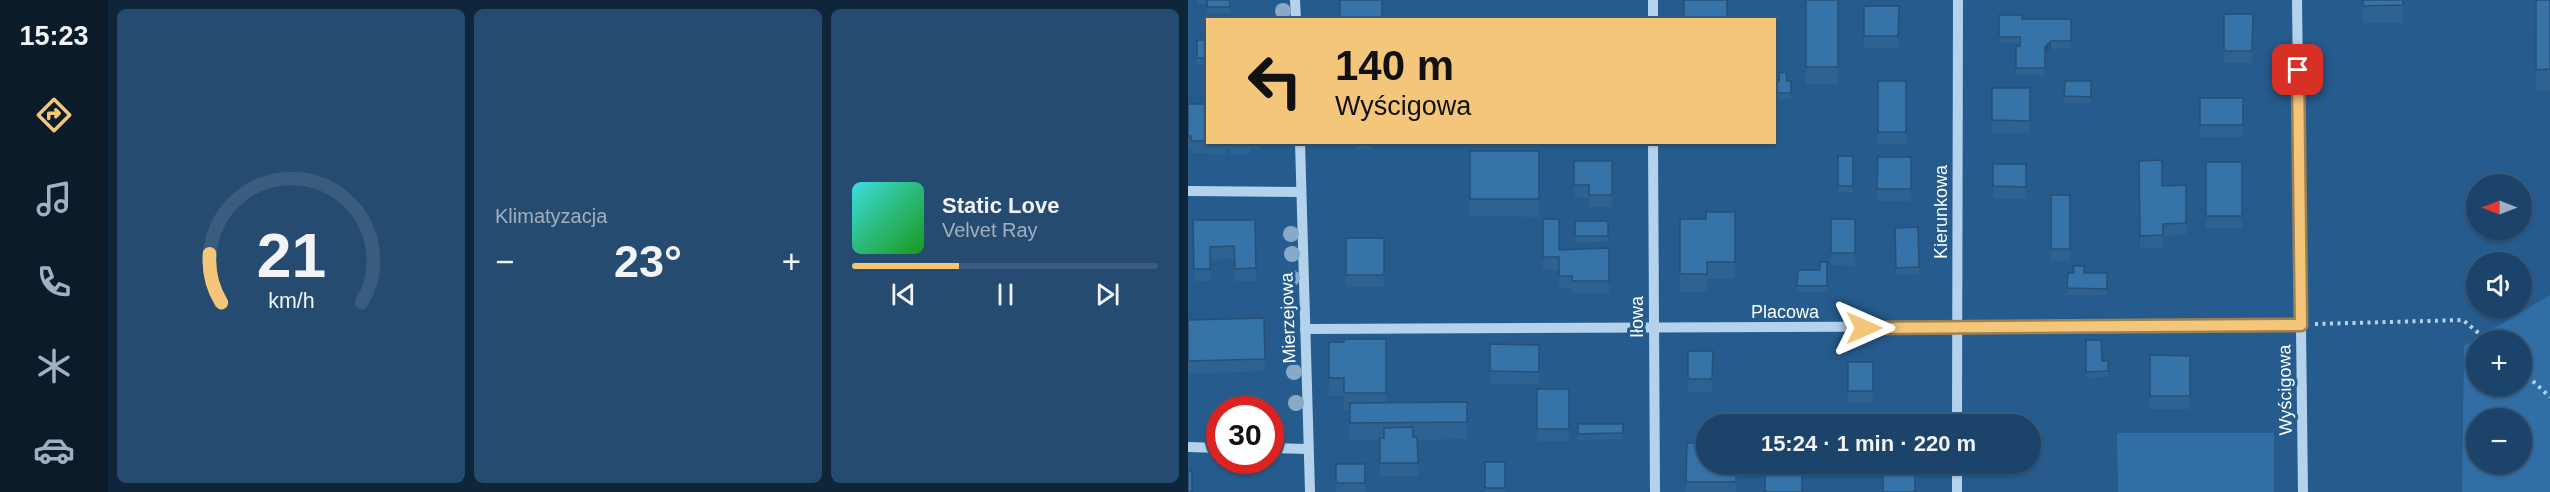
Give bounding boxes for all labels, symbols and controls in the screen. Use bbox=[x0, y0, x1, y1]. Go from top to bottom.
text: 15:23 bbox=[19, 21, 89, 51]
icon: left bbox=[1236, 42, 1314, 120]
text: 140 m bbox=[1335, 42, 1454, 89]
pin bbox=[2272, 44, 2323, 95]
icon: arrive bbox=[2281, 53, 2314, 86]
text: Wyścigowa bbox=[1335, 91, 1471, 121]
icon: directions bbox=[33, 94, 75, 136]
street label: Kierunkowa bbox=[1931, 164, 1951, 259]
north arrow bbox=[2466, 174, 2532, 240]
map controls bbox=[2466, 174, 2532, 474]
icon: music bbox=[33, 178, 75, 220]
text: Static Love bbox=[942, 193, 1059, 218]
text: Klimatyzacja bbox=[495, 205, 607, 227]
text: Velvet Ray bbox=[942, 219, 1038, 241]
text: 21 bbox=[256, 221, 326, 290]
text: 23° bbox=[614, 236, 682, 287]
text: − bbox=[495, 243, 514, 280]
text: + bbox=[782, 243, 801, 280]
button: sound bbox=[2466, 252, 2532, 318]
icon: phone bbox=[33, 261, 75, 303]
street label: Mierzejowa bbox=[1276, 271, 1300, 364]
icon: previous bbox=[887, 278, 920, 311]
icon: pause bbox=[989, 278, 1022, 311]
icon: next bbox=[1091, 278, 1124, 311]
text: km/h bbox=[268, 289, 314, 313]
street label: Iłowa bbox=[1627, 295, 1647, 338]
position arrow bbox=[1832, 296, 1896, 360]
street label: Placowa bbox=[1751, 302, 1820, 322]
button: + bbox=[2466, 330, 2532, 396]
street label: Wyścigowa bbox=[2274, 343, 2296, 436]
icon: climate bbox=[33, 345, 75, 387]
speed limit sign: 30 bbox=[1206, 396, 1284, 474]
button: − bbox=[2466, 408, 2532, 474]
icon: car bbox=[33, 429, 75, 471]
text: 15:24 · 1 min · 220 m bbox=[1761, 431, 1976, 456]

